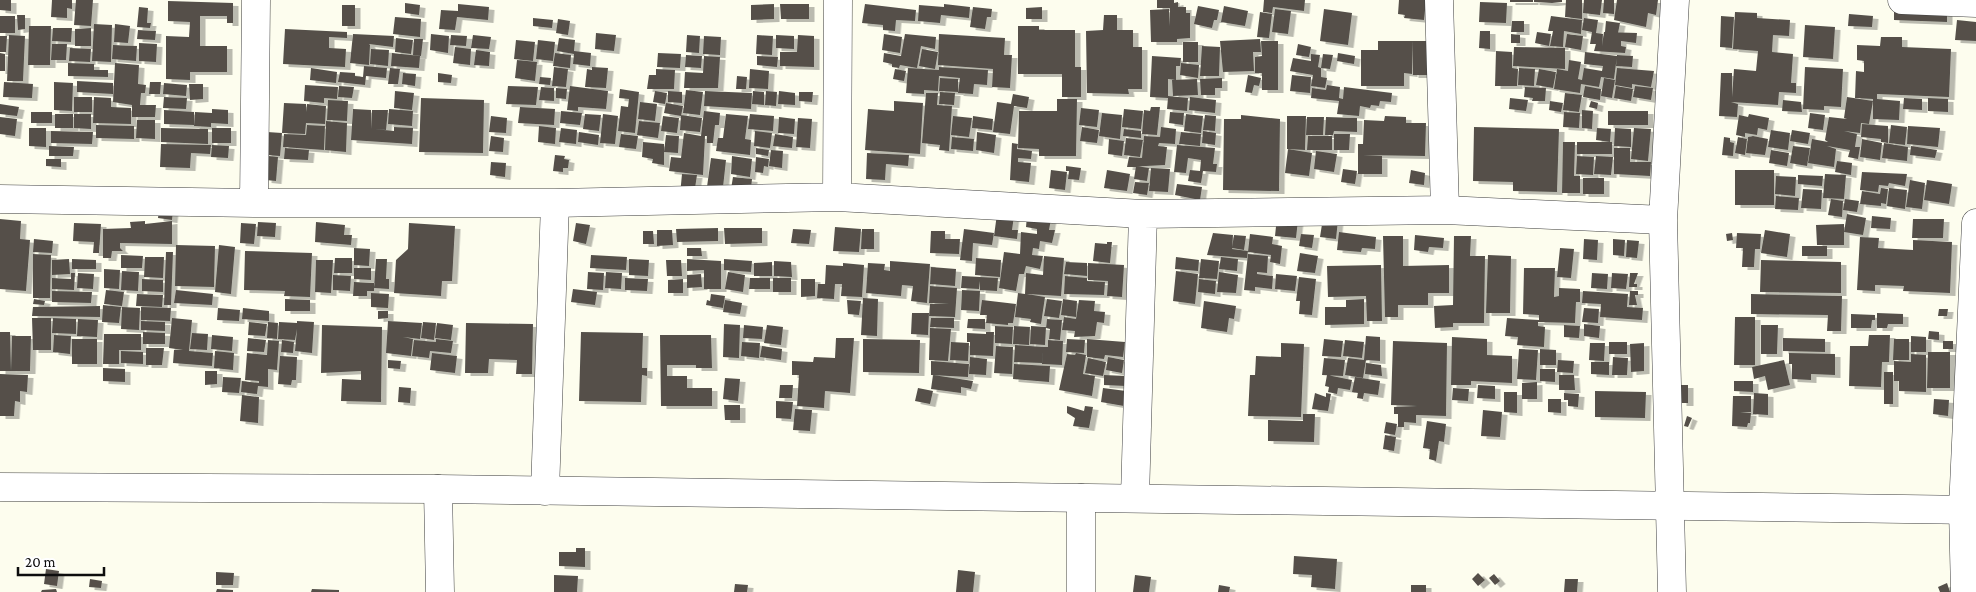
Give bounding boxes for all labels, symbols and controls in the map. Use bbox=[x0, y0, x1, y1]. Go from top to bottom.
scale bar bbox=[18, 544, 104, 576]
text: 20 m bbox=[25, 554, 56, 570]

